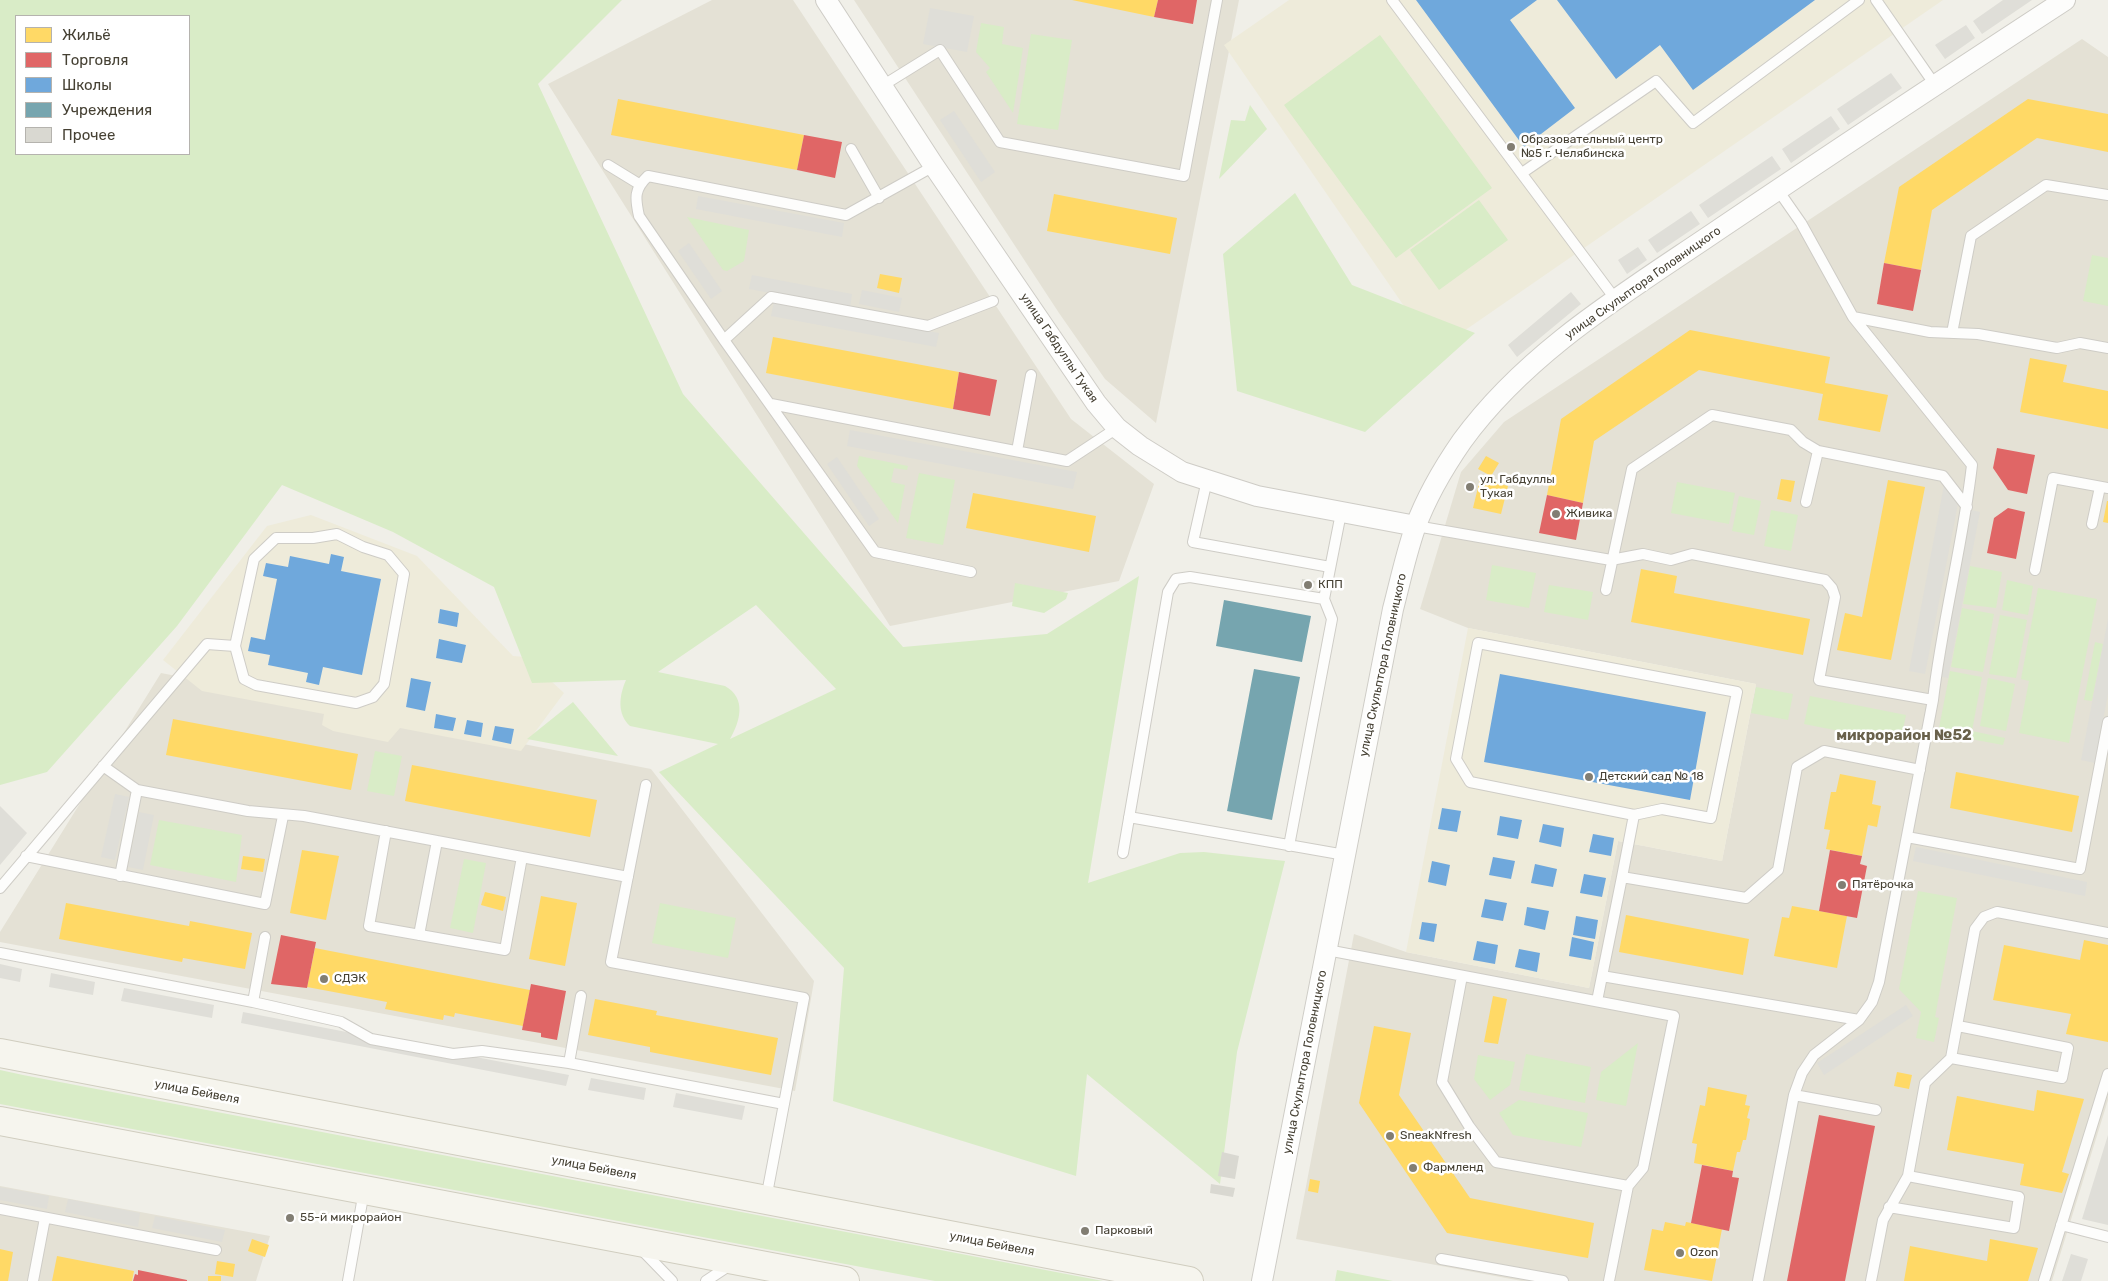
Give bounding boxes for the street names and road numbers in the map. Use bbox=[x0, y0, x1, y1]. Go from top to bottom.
street label: улица Скульптора Головницкого bbox=[1562, 223, 1724, 343]
street label: улица Габдуллы Тукая bbox=[1017, 290, 1101, 406]
street label: улица Скульптора Головницкого bbox=[1357, 572, 1409, 758]
street label: улица Скульптора Головницкого bbox=[1280, 969, 1330, 1155]
street label: улица Бейвеля bbox=[153, 1077, 241, 1107]
street label: улица Бейвеля bbox=[550, 1153, 638, 1183]
street label: улица Бейвеля bbox=[948, 1229, 1036, 1259]

